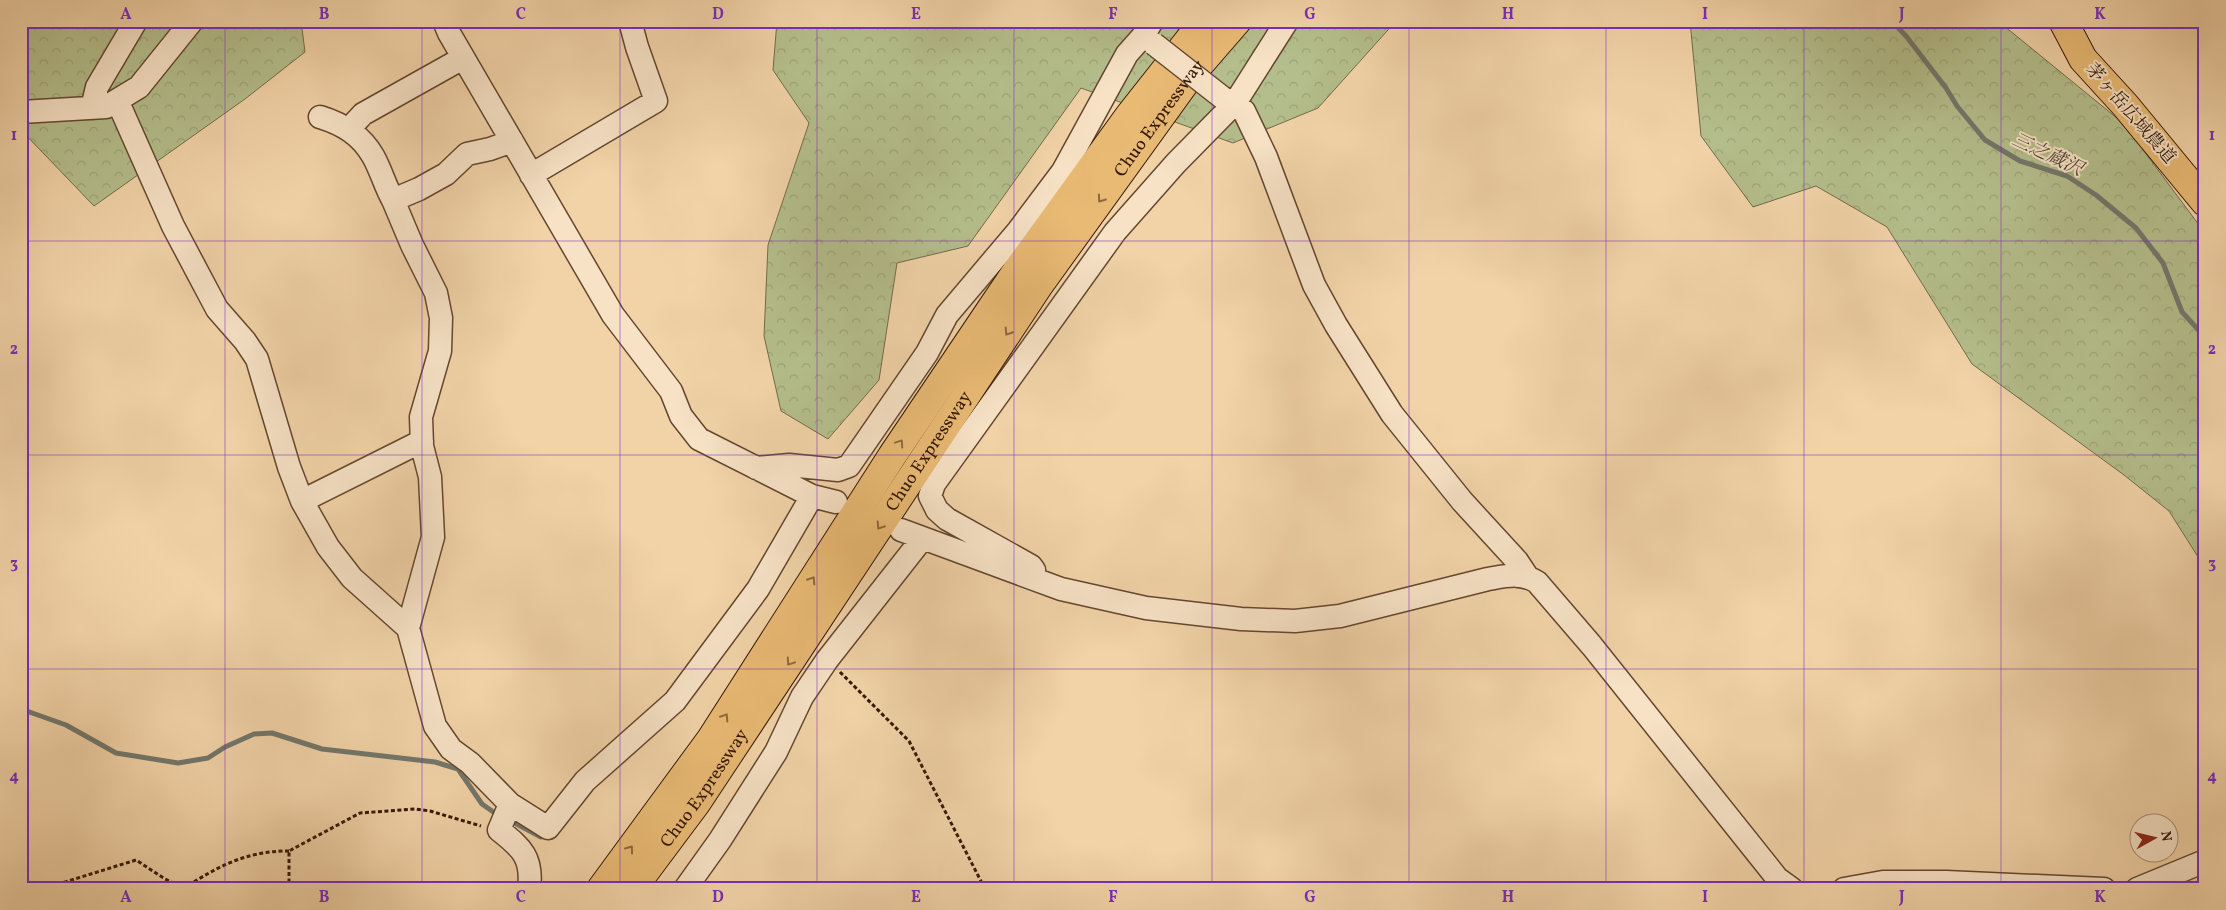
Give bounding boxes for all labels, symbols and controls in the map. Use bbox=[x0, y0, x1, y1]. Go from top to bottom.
text: A bbox=[120, 4, 132, 26]
text: B bbox=[319, 4, 330, 26]
text: C bbox=[516, 4, 526, 26]
text: D bbox=[712, 4, 724, 26]
text: E bbox=[911, 4, 921, 26]
text: F bbox=[1108, 4, 1118, 26]
text: G bbox=[1304, 4, 1316, 26]
text: H bbox=[1502, 4, 1514, 26]
text: I bbox=[1702, 4, 1708, 26]
text: J bbox=[1898, 4, 1905, 26]
text: K bbox=[2094, 4, 2106, 26]
street label: Chuo Expressway bbox=[1108, 54, 1211, 182]
street label: 茅ヶ岳広域農道 bbox=[2079, 58, 2181, 170]
text: 1 bbox=[11, 125, 17, 147]
text: 1 bbox=[2209, 125, 2215, 147]
water label: 三之蔵沢 bbox=[2007, 127, 2089, 184]
one-way arrow bbox=[1098, 193, 1107, 203]
one-way arrow bbox=[1005, 326, 1014, 336]
text: 2 bbox=[10, 339, 18, 361]
text: 2 bbox=[2208, 339, 2216, 361]
street label: Chuo Expressway bbox=[880, 386, 978, 517]
one-way arrow bbox=[894, 440, 903, 449]
one-way arrow bbox=[876, 521, 886, 530]
text: 3 bbox=[10, 553, 18, 575]
text: 3 bbox=[2208, 553, 2216, 575]
one-way arrow bbox=[806, 577, 815, 586]
one-way arrow bbox=[787, 656, 796, 665]
one-way arrow bbox=[718, 713, 728, 722]
street label: Chuo Expressway bbox=[654, 724, 755, 853]
text: 4 bbox=[9, 766, 19, 788]
text: 4 bbox=[2207, 766, 2217, 788]
north arrow bbox=[2128, 812, 2178, 862]
text: N bbox=[2155, 830, 2176, 843]
one-way arrow bbox=[624, 845, 633, 855]
text: A bbox=[120, 887, 132, 909]
text: B bbox=[319, 887, 330, 909]
text: C bbox=[516, 887, 526, 909]
text: D bbox=[712, 887, 724, 909]
text: E bbox=[911, 887, 921, 909]
text: F bbox=[1108, 887, 1118, 909]
text: G bbox=[1304, 887, 1316, 909]
text: H bbox=[1502, 887, 1514, 909]
text: I bbox=[1702, 887, 1708, 909]
text: J bbox=[1898, 887, 1905, 909]
text: K bbox=[2094, 887, 2106, 909]

